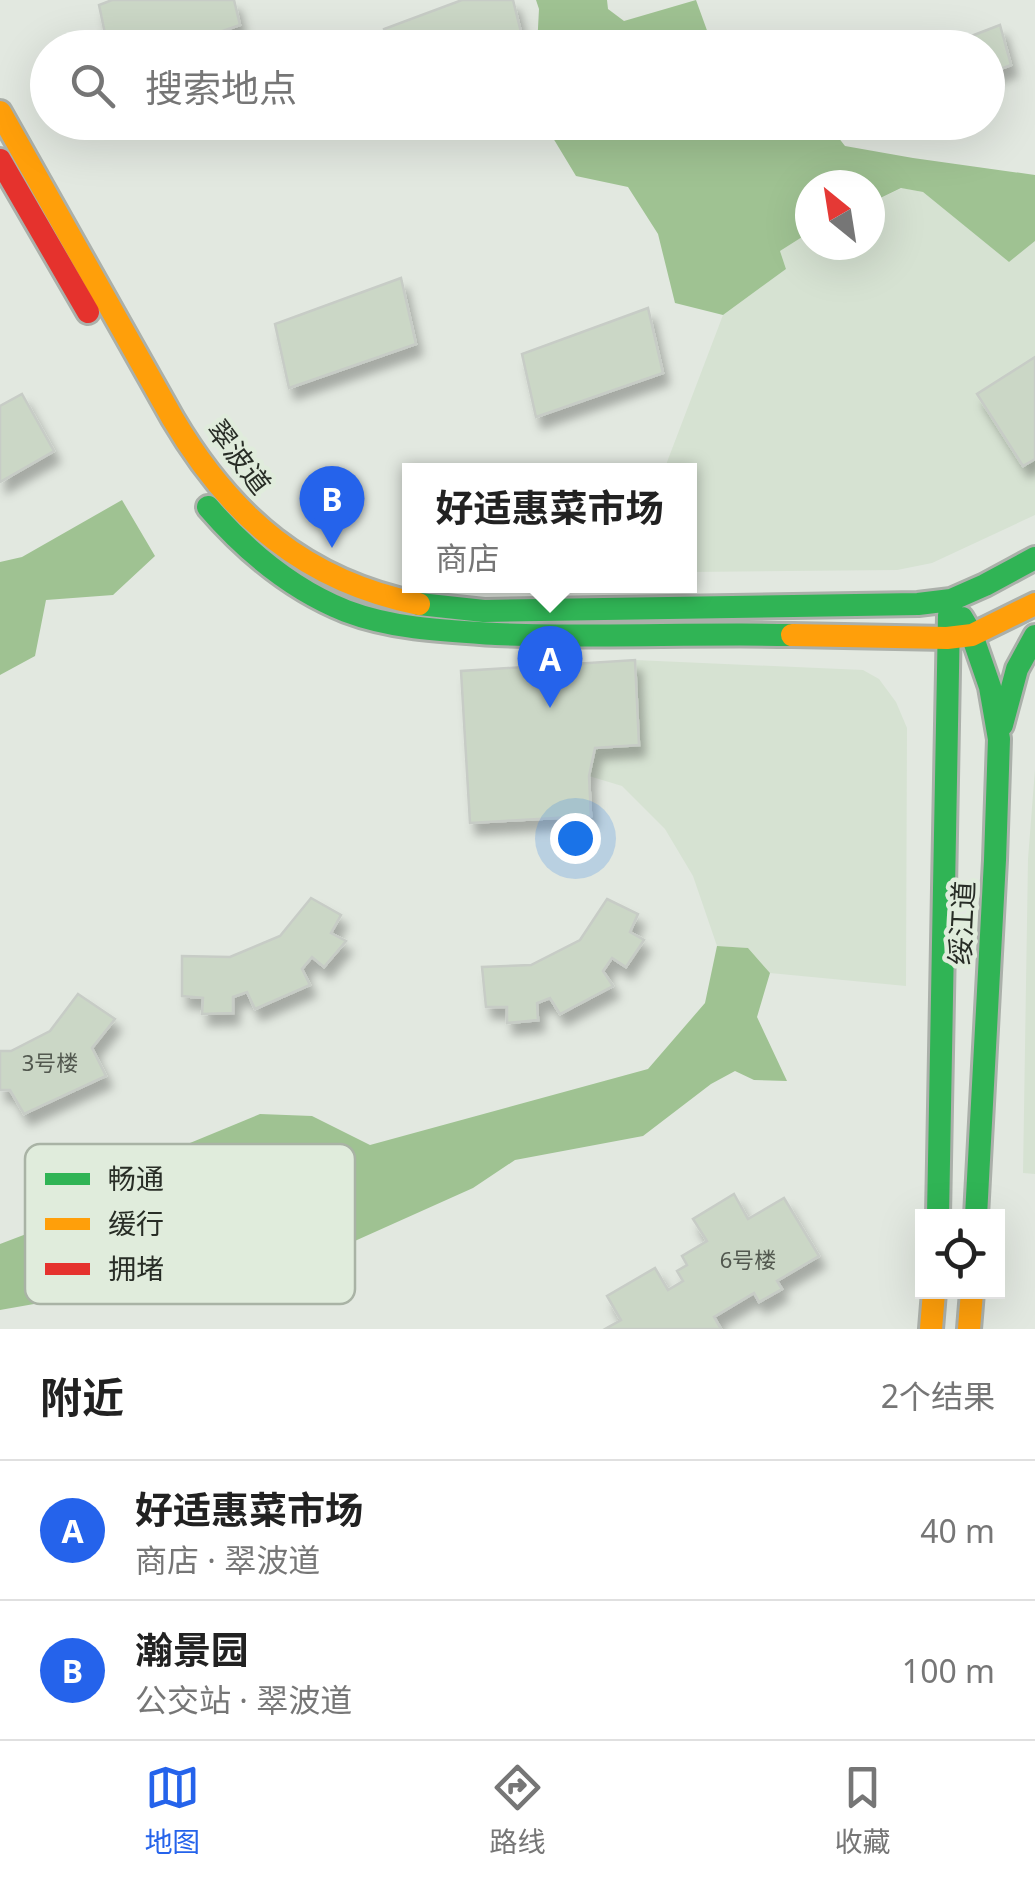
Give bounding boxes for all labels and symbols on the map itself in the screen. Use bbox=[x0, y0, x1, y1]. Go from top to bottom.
north arrow bbox=[795, 170, 885, 260]
street label: 翠波道 bbox=[199, 411, 280, 501]
pin: B bbox=[300, 466, 364, 548]
pin: A bbox=[518, 626, 582, 708]
your location bbox=[550, 813, 601, 864]
street label: 绥江道 bbox=[940, 880, 982, 966]
house number: 3号楼 bbox=[22, 1047, 78, 1077]
legend bbox=[25, 1144, 355, 1304]
text: 畅通 bbox=[108, 1159, 164, 1197]
text: 缓行 bbox=[108, 1204, 164, 1242]
house number: 6号楼 bbox=[720, 1244, 776, 1274]
text: 拥堵 bbox=[108, 1249, 164, 1287]

